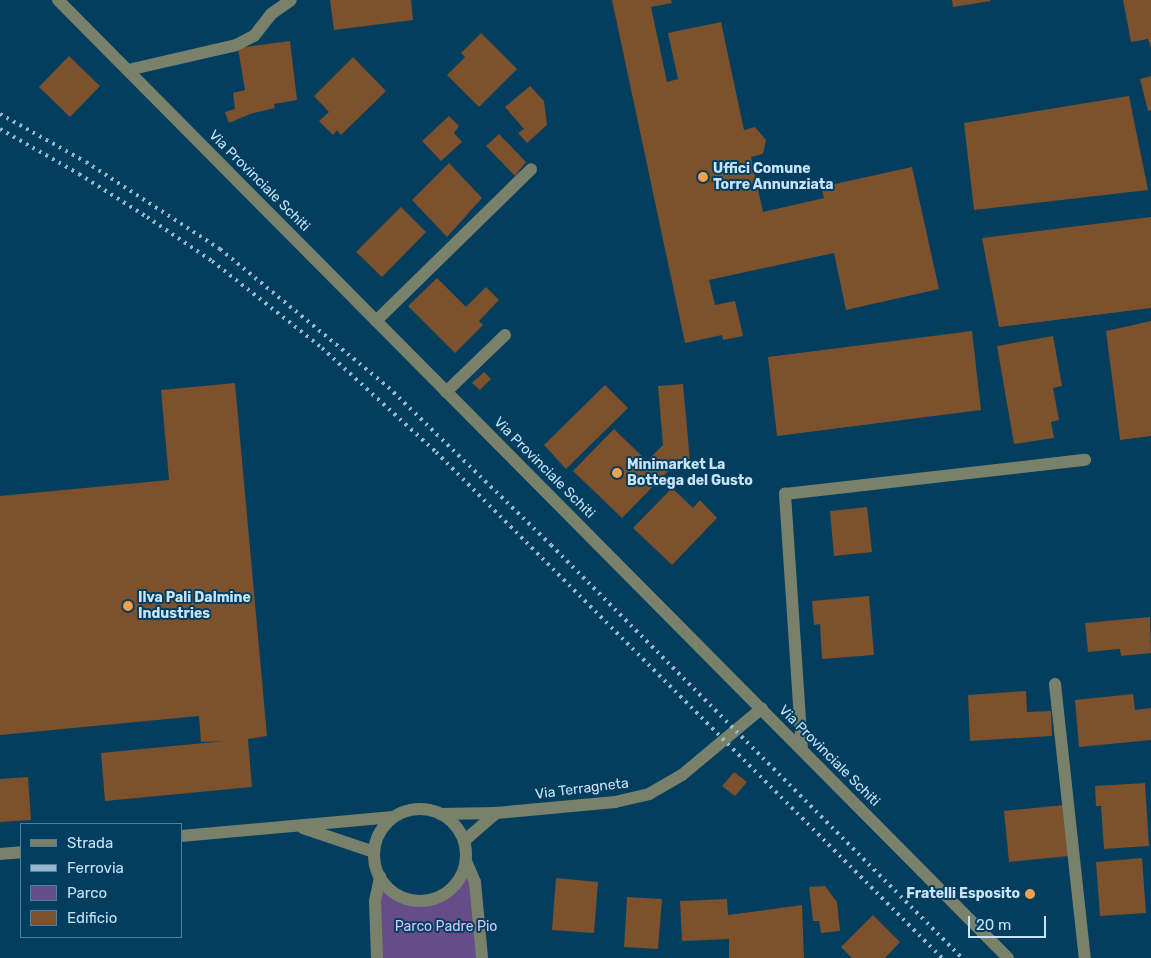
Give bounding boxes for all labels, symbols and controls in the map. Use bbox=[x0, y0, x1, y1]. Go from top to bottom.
street label: Via Provinciale Schiti bbox=[205, 127, 313, 235]
place label: Uffici Comune Torre Annunziata bbox=[713, 161, 834, 193]
marker: Uffici Comune Torre Annunziata bbox=[697, 171, 709, 183]
street label: Via Provinciale Schiti bbox=[490, 414, 598, 522]
place label: Minimarket La Bottega del Gusto bbox=[627, 457, 753, 490]
marker: Minimarket La Bottega del Gusto bbox=[611, 467, 623, 479]
place label: Ilva Pali Dalmine Industries bbox=[138, 590, 251, 622]
marker: Ilva Pali Dalmine Industries bbox=[122, 600, 134, 612]
street label: Via Provinciale Schiti bbox=[775, 702, 883, 810]
street label: Via Terragneta bbox=[534, 775, 630, 803]
legend bbox=[20, 823, 182, 938]
text: Strada bbox=[67, 834, 113, 852]
text: Ferrovia bbox=[67, 859, 124, 877]
text: Parco bbox=[67, 884, 107, 902]
place label: Fratelli Esposito bbox=[906, 886, 1020, 902]
marker: Fratelli Esposito bbox=[1024, 888, 1036, 900]
scale bar bbox=[971, 906, 1048, 938]
text: Edificio bbox=[67, 909, 117, 927]
text: 20 m bbox=[976, 916, 1011, 934]
park label: Parco Padre Pio bbox=[395, 919, 497, 935]

